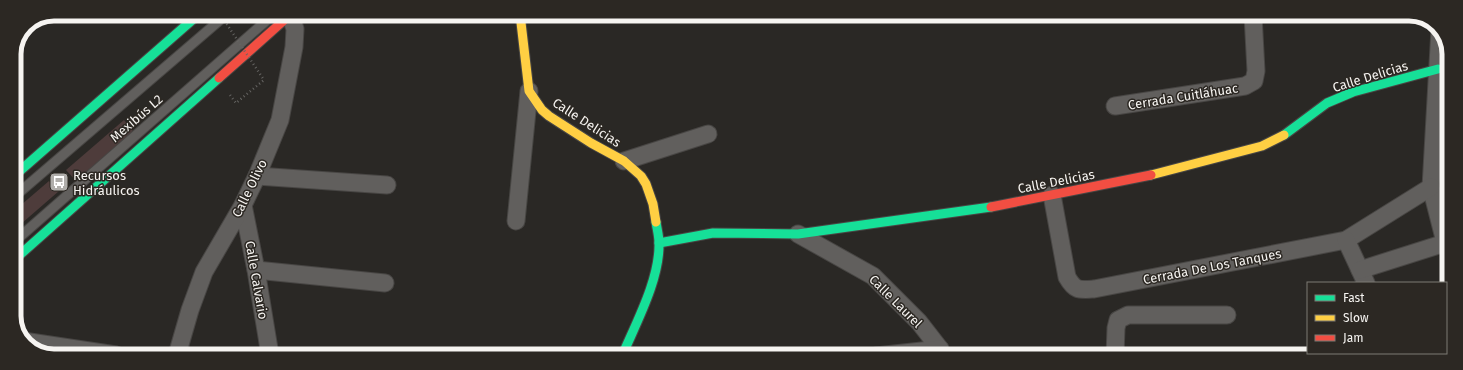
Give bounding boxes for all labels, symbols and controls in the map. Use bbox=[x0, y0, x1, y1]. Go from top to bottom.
street label: Calle Delicias bbox=[1331, 58, 1410, 95]
street label: Cerrada Cuitláhuac bbox=[1127, 80, 1239, 113]
street label: Mexibús L2 bbox=[107, 92, 166, 145]
street label: Calle Delicias bbox=[550, 95, 624, 150]
street label: Calle Olivo bbox=[229, 157, 270, 220]
street label: Calle Delicias bbox=[1016, 167, 1096, 196]
place label: Recursos Hidráulicos bbox=[73, 168, 140, 198]
bus stop icon: Recursos Hidráulicos bbox=[48, 171, 70, 193]
street label: Calle Calvario bbox=[242, 240, 271, 321]
street label: Cerrada De Los Tanques bbox=[1142, 246, 1282, 287]
street label: Calle Laurel bbox=[866, 272, 925, 331]
legend bbox=[1307, 282, 1447, 354]
text: Fast bbox=[1343, 291, 1365, 305]
text: Slow bbox=[1343, 311, 1369, 325]
text: Jam bbox=[1343, 331, 1363, 345]

